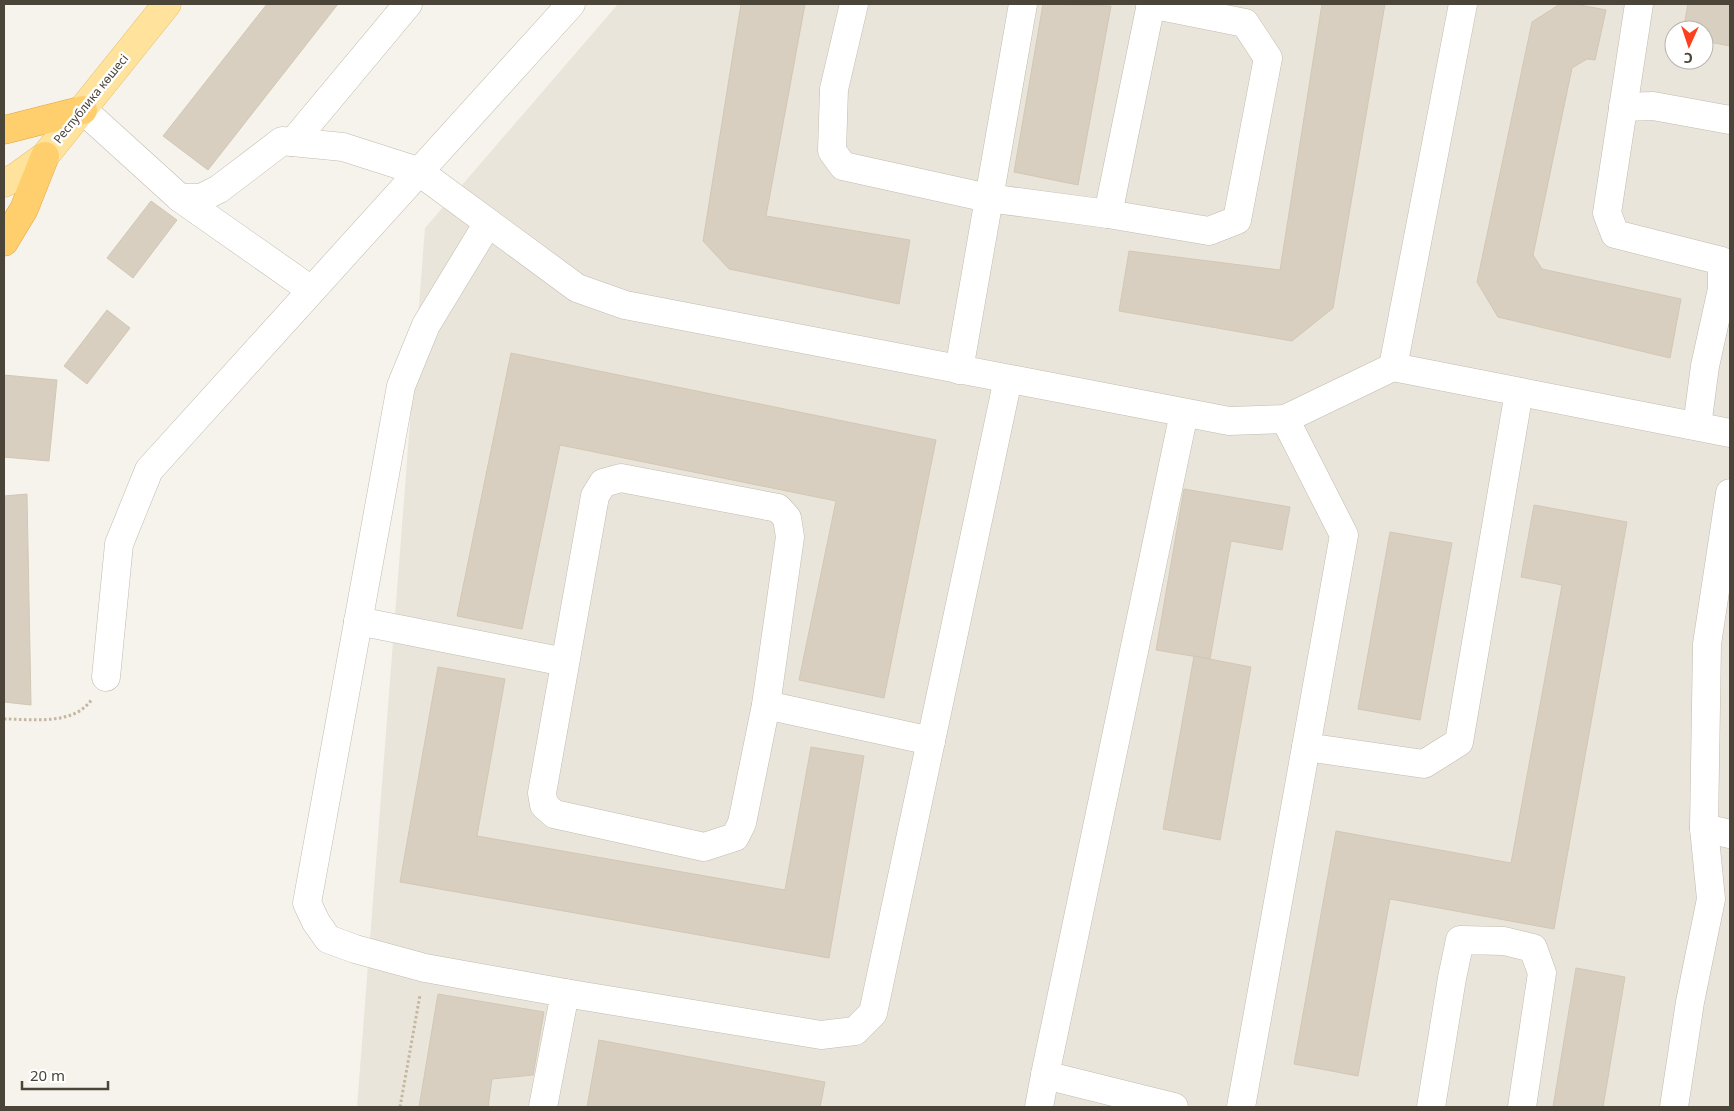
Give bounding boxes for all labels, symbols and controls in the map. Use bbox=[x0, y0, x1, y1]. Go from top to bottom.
north arrow bbox=[1664, 20, 1714, 70]
text: С bbox=[1683, 49, 1693, 68]
street label: Республика көшесі bbox=[49, 50, 132, 147]
scale bar bbox=[22, 1058, 109, 1090]
text: 20 m bbox=[30, 1065, 65, 1085]

